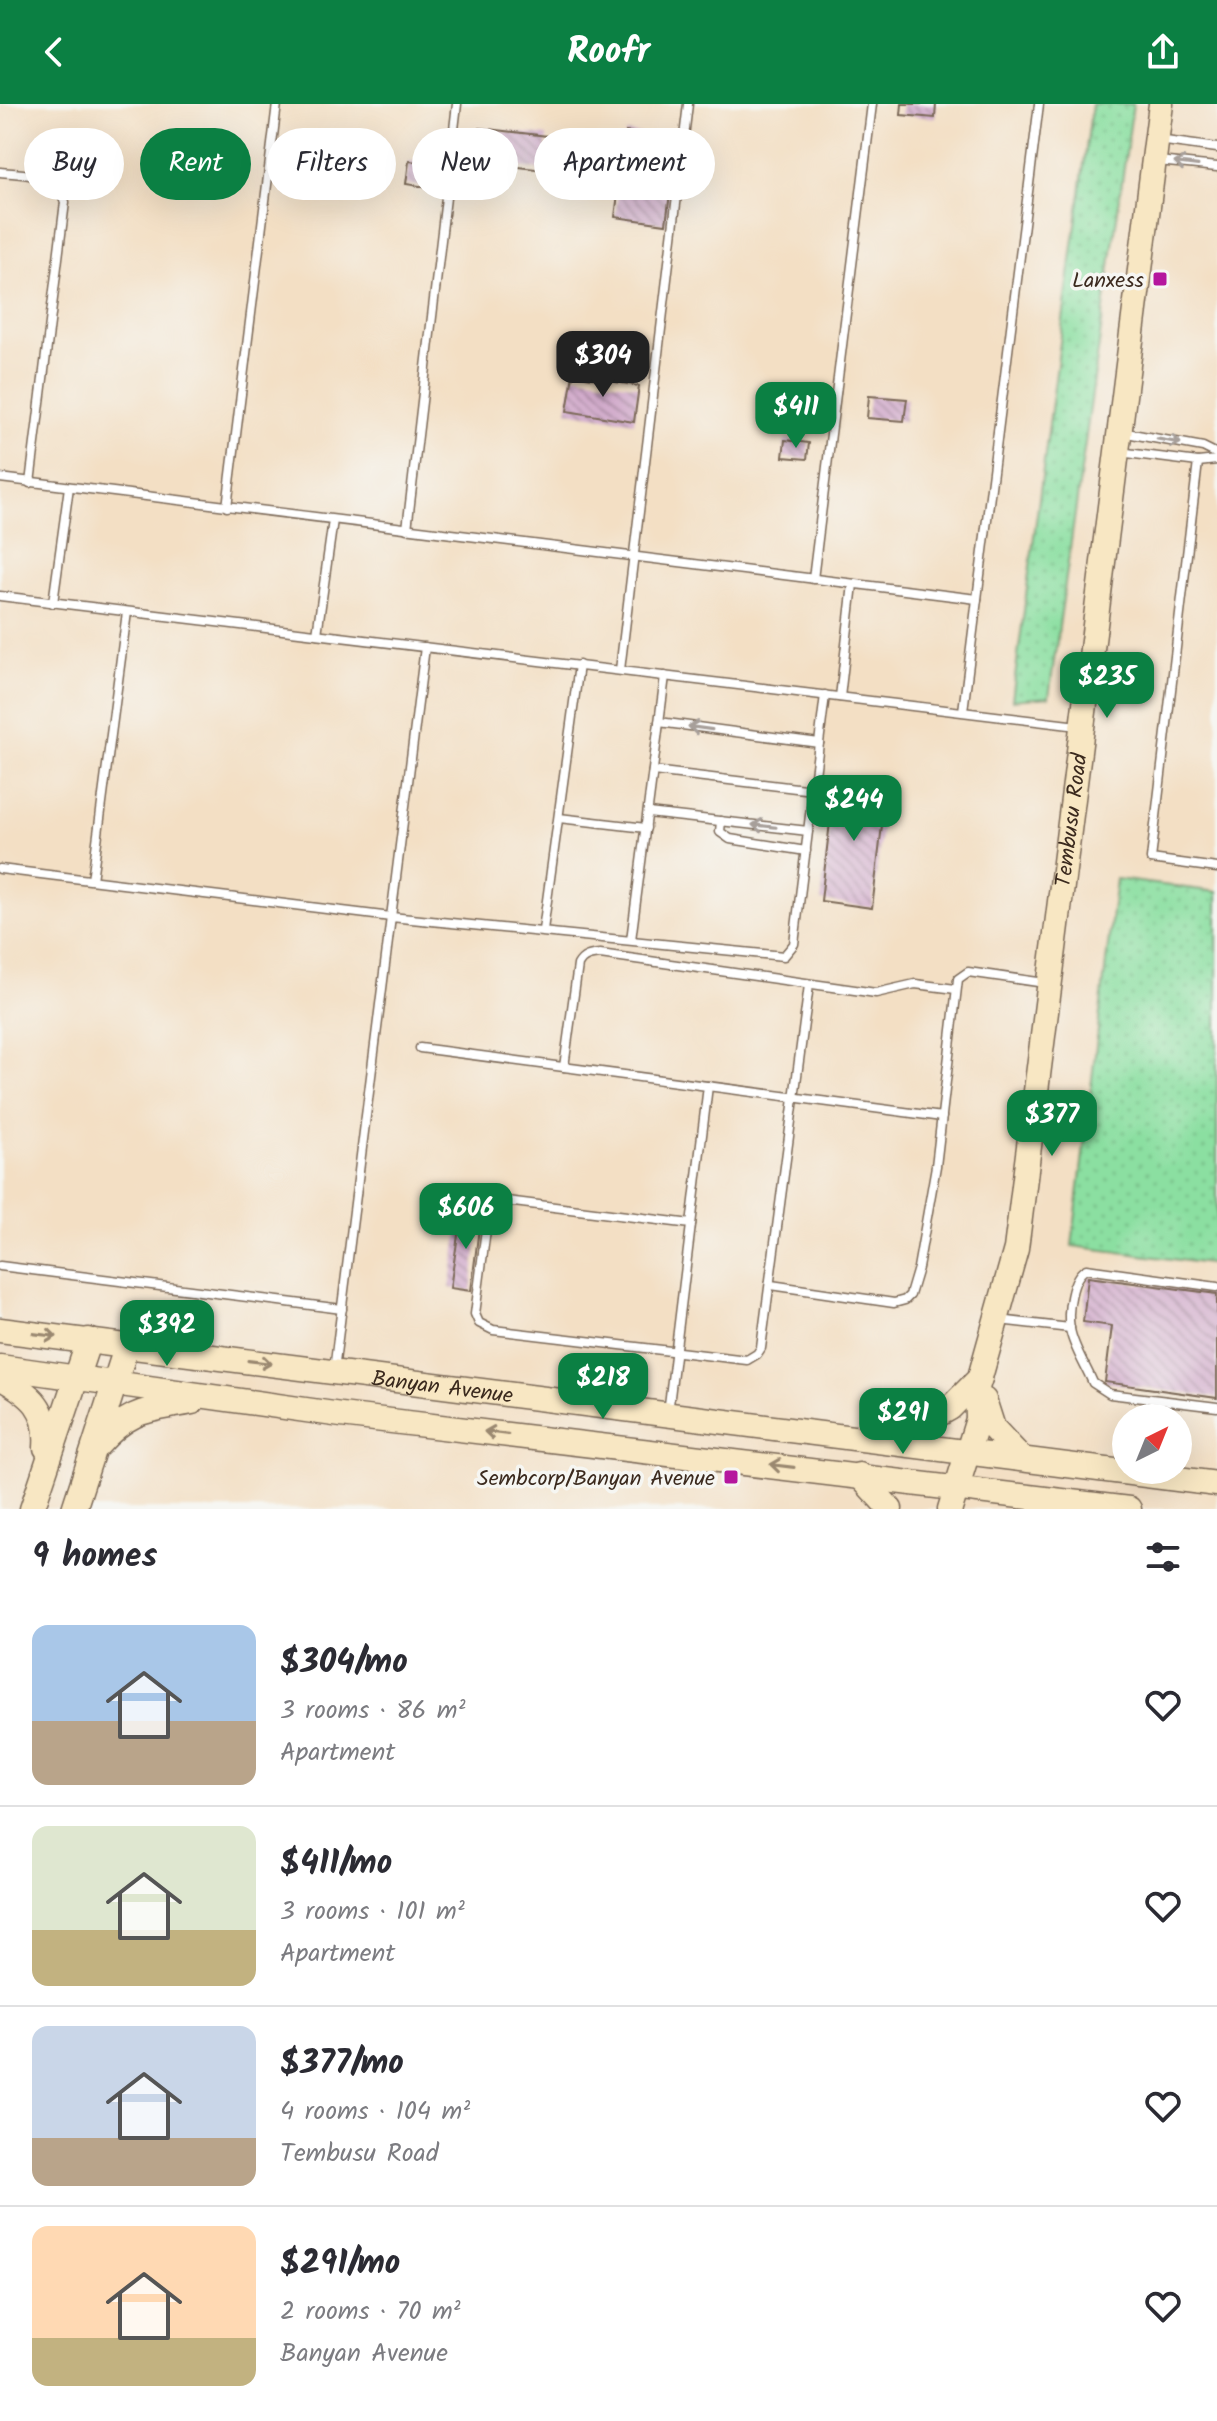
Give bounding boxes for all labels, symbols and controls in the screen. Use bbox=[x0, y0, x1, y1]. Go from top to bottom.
text: Roofr bbox=[567, 24, 650, 81]
icon: back bbox=[32, 30, 76, 74]
icon: share bbox=[1141, 30, 1185, 74]
chip: Buy bbox=[24, 128, 124, 200]
chip: Rent bbox=[140, 128, 251, 200]
chip: Filters bbox=[267, 128, 396, 200]
chip: New bbox=[412, 128, 518, 200]
chip: Apartment bbox=[534, 128, 715, 200]
one-way arrow bbox=[1173, 156, 1200, 171]
place label: Lanxess bbox=[1072, 264, 1145, 299]
marker: Lanxess bbox=[1151, 270, 1169, 288]
pin: $304 bbox=[556, 331, 650, 399]
text: $304 bbox=[574, 336, 632, 378]
pin: $411 bbox=[749, 382, 843, 450]
text: $411 bbox=[773, 387, 819, 429]
one-way arrow bbox=[1156, 434, 1181, 449]
pin: $235 bbox=[1060, 652, 1154, 720]
text: $235 bbox=[1078, 657, 1136, 699]
one-way arrow bbox=[688, 720, 713, 735]
street label: Tembusu Road bbox=[1047, 751, 1099, 889]
pin: $244 bbox=[807, 775, 901, 843]
text: $244 bbox=[825, 780, 883, 822]
one-way arrow bbox=[751, 818, 778, 833]
pin: $377 bbox=[1005, 1090, 1099, 1158]
text: $377 bbox=[1025, 1095, 1079, 1137]
pin: $606 bbox=[419, 1183, 513, 1251]
text: $606 bbox=[438, 1188, 494, 1230]
pin: $392 bbox=[120, 1300, 214, 1368]
text: $392 bbox=[138, 1305, 196, 1347]
one-way arrow bbox=[31, 1327, 58, 1342]
pin: $218 bbox=[556, 1353, 650, 1421]
one-way arrow bbox=[247, 1355, 272, 1370]
text: $218 bbox=[576, 1358, 630, 1400]
street label: Banyan Avenue bbox=[369, 1362, 515, 1415]
pin: $291 bbox=[856, 1388, 950, 1456]
text: $291 bbox=[877, 1393, 929, 1435]
north arrow bbox=[1112, 1404, 1192, 1484]
map controls bbox=[1112, 1404, 1192, 1484]
one-way arrow bbox=[483, 1425, 509, 1440]
one-way arrow bbox=[769, 1459, 795, 1474]
place label: Sembcorp/Banyan Avenue bbox=[477, 1462, 715, 1497]
marker: Sembcorp/Banyan Avenue bbox=[722, 1468, 740, 1486]
text: 9 homes bbox=[32, 1530, 157, 1584]
icon: filters bbox=[1141, 1535, 1185, 1579]
text: $304/mo bbox=[280, 1636, 408, 1690]
icon: home bbox=[96, 1657, 192, 1753]
icon: heart bbox=[1141, 1683, 1185, 1727]
text: 3 rooms · 86 m² bbox=[280, 1690, 465, 1732]
text: Apartment bbox=[280, 1732, 395, 1774]
text: $411/mo bbox=[280, 1837, 392, 1891]
icon: home bbox=[96, 1858, 192, 1954]
icon: heart bbox=[1141, 1884, 1185, 1928]
text: 3 rooms · 101 m² bbox=[280, 1891, 465, 1933]
text: Apartment bbox=[280, 1933, 395, 1975]
text: $377/mo bbox=[280, 2037, 404, 2091]
icon: home bbox=[96, 2058, 192, 2154]
icon: heart bbox=[1141, 2084, 1185, 2128]
text: 4 rooms · 104 m² bbox=[280, 2091, 470, 2133]
text: Tembusu Road bbox=[280, 2133, 439, 2175]
text: $291/mo bbox=[280, 2237, 400, 2291]
icon: home bbox=[96, 2258, 192, 2354]
icon: heart bbox=[1141, 2284, 1185, 2328]
text: 2 rooms · 70 m² bbox=[280, 2291, 461, 2333]
text: Banyan Avenue bbox=[280, 2333, 448, 2375]

